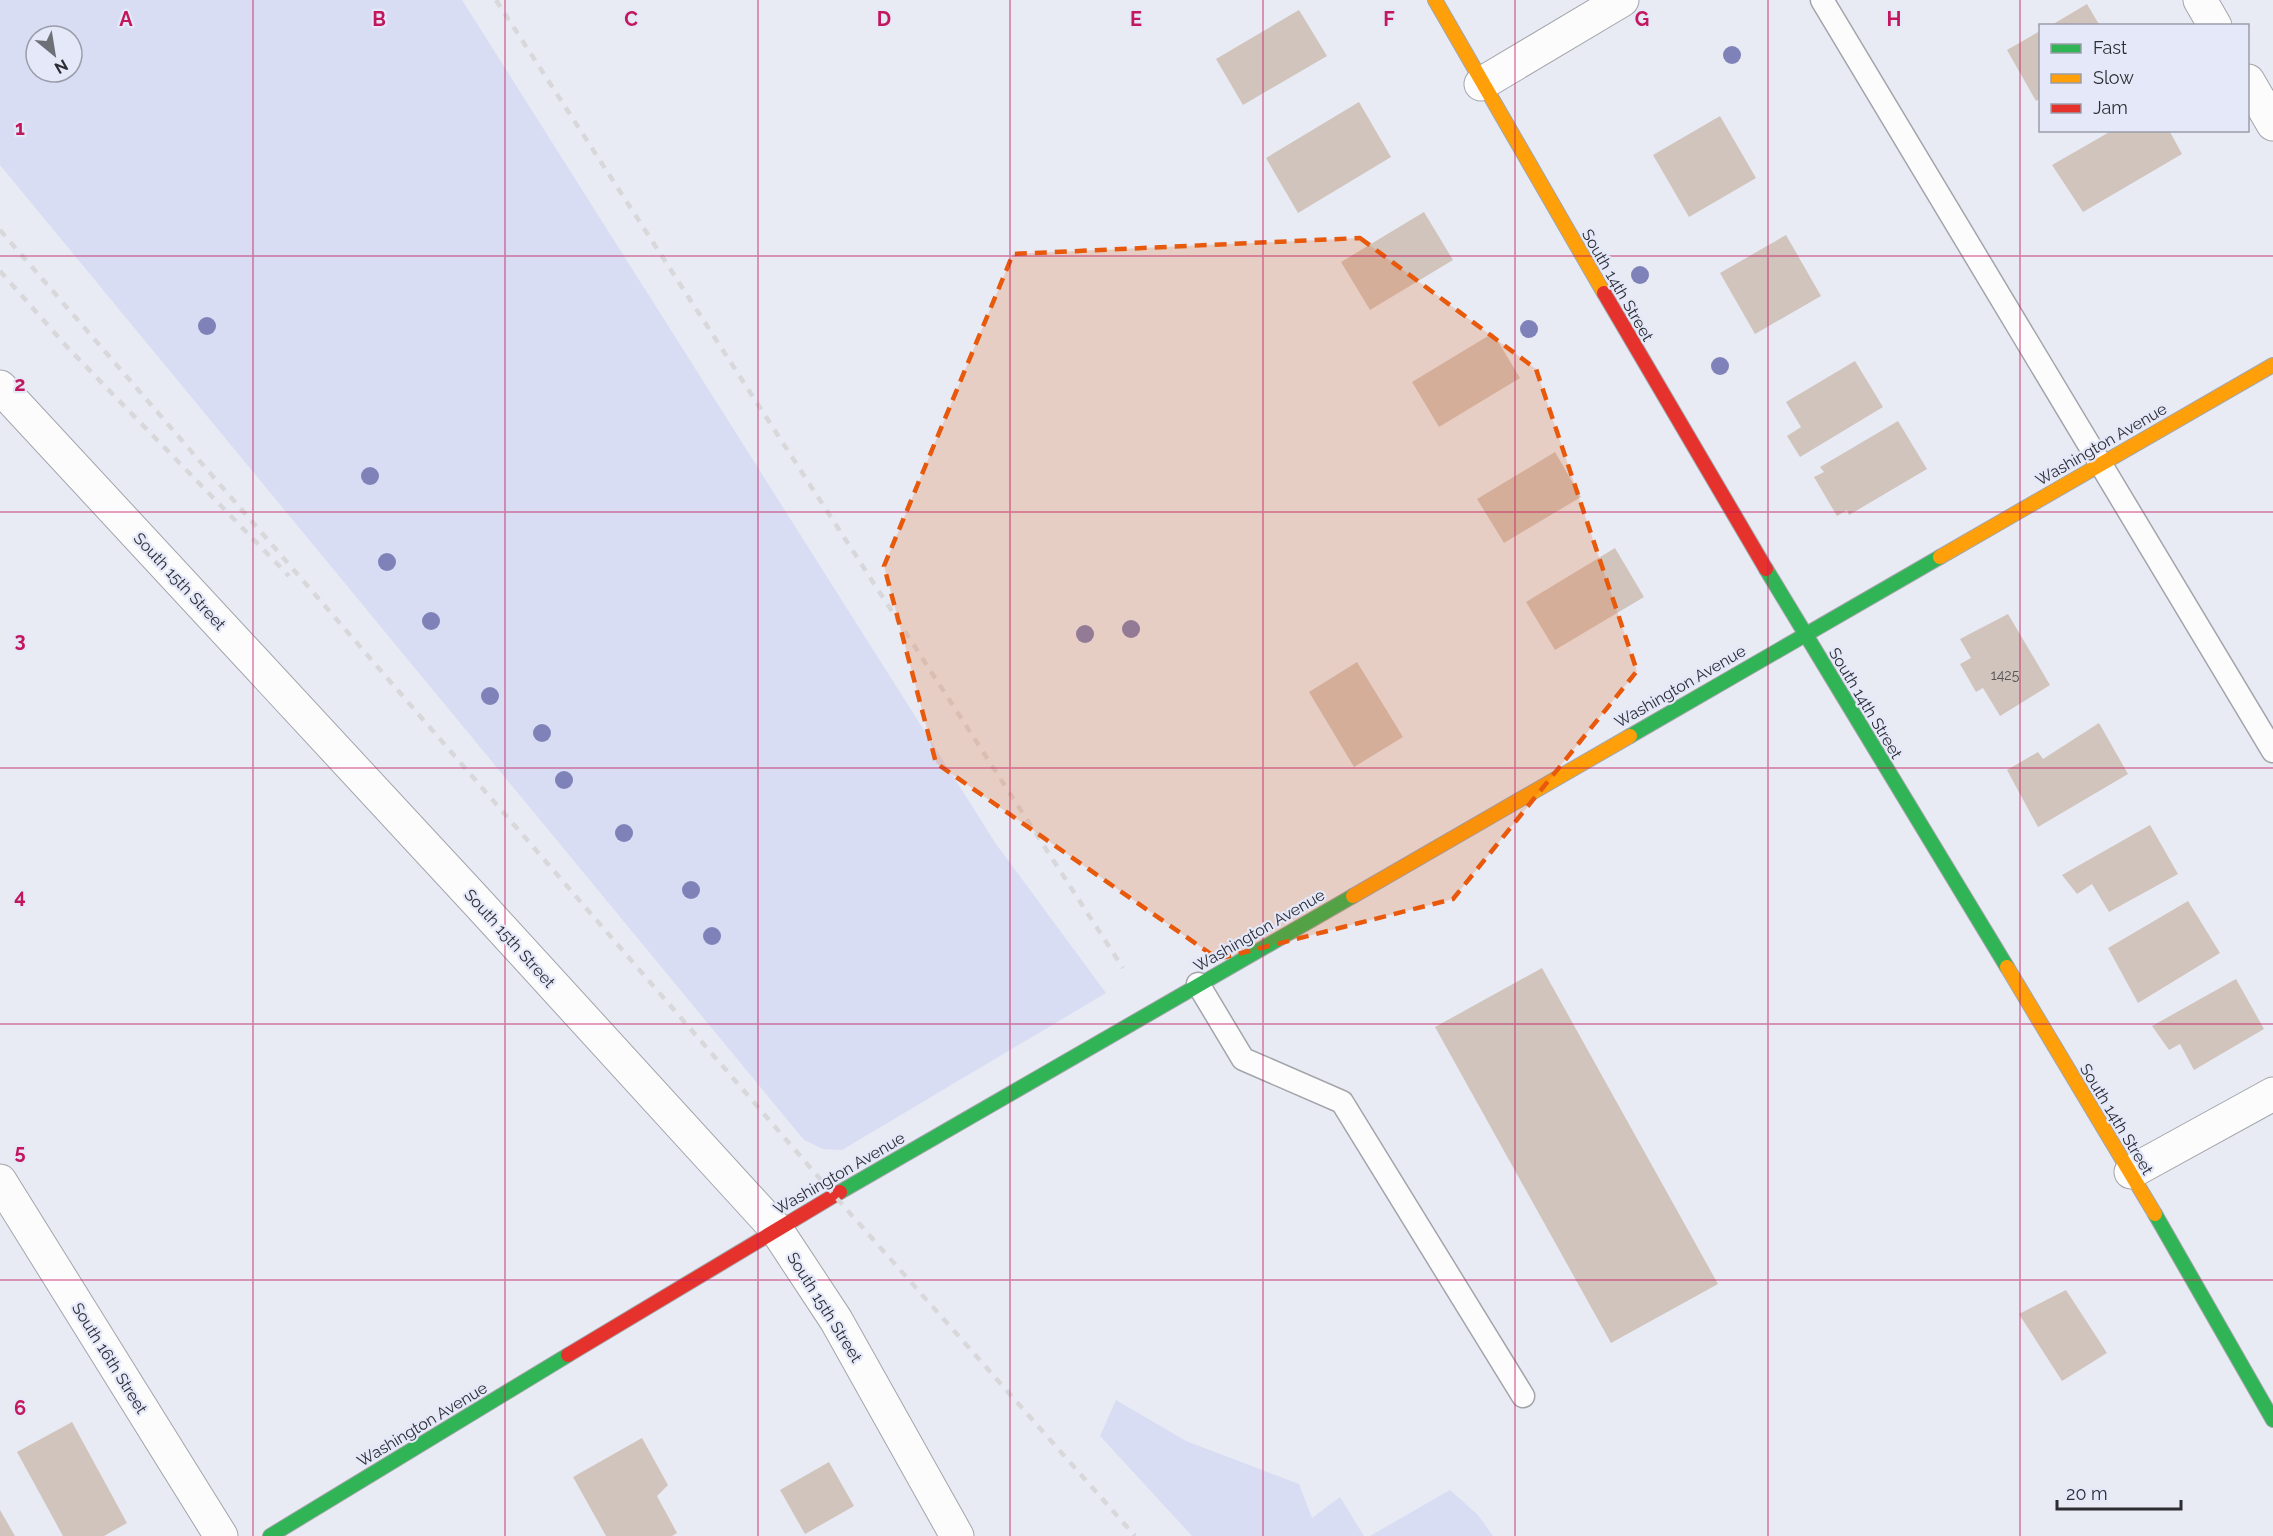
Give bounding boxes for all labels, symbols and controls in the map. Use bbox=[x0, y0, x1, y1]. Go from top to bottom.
text: A bbox=[119, 7, 133, 31]
text: B bbox=[372, 7, 386, 31]
text: C bbox=[624, 7, 638, 31]
text: D bbox=[877, 7, 891, 31]
text: E bbox=[1130, 7, 1142, 31]
text: F bbox=[1383, 7, 1395, 31]
text: G bbox=[1635, 7, 1649, 31]
text: H bbox=[1887, 7, 1901, 31]
north arrow bbox=[24, 24, 84, 84]
legend bbox=[2039, 24, 2249, 132]
text: Fast bbox=[2093, 37, 2127, 58]
text: N bbox=[51, 55, 71, 78]
text: Slow bbox=[2093, 67, 2134, 88]
text: Jam bbox=[2093, 97, 2128, 118]
text: 1 bbox=[15, 116, 25, 140]
street label: South 14th Street bbox=[1578, 226, 1658, 345]
text: 2 bbox=[14, 372, 26, 396]
street label: Washington Avenue bbox=[2032, 399, 2170, 490]
street label: South 15th Street bbox=[130, 529, 230, 634]
text: 3 bbox=[14, 628, 26, 652]
street label: Washington Avenue bbox=[1611, 641, 1749, 732]
street label: South 14th Street bbox=[1825, 644, 1907, 763]
house number: 1425 bbox=[1991, 667, 2020, 683]
text: 4 bbox=[14, 884, 26, 908]
street label: South 15th Street bbox=[460, 885, 559, 992]
street label: Washington Avenue bbox=[1190, 885, 1328, 976]
street label: South 14th Street bbox=[2076, 1060, 2158, 1179]
street label: Washington Avenue bbox=[770, 1128, 908, 1219]
text: 5 bbox=[14, 1140, 26, 1164]
street label: South 15th Street bbox=[783, 1249, 866, 1366]
street label: South 16th Street bbox=[68, 1299, 152, 1418]
street label: Washington Avenue bbox=[354, 1378, 491, 1471]
text: 6 bbox=[14, 1396, 26, 1420]
scale bar bbox=[2057, 1473, 2182, 1511]
text: 20 m bbox=[2066, 1483, 2108, 1504]

